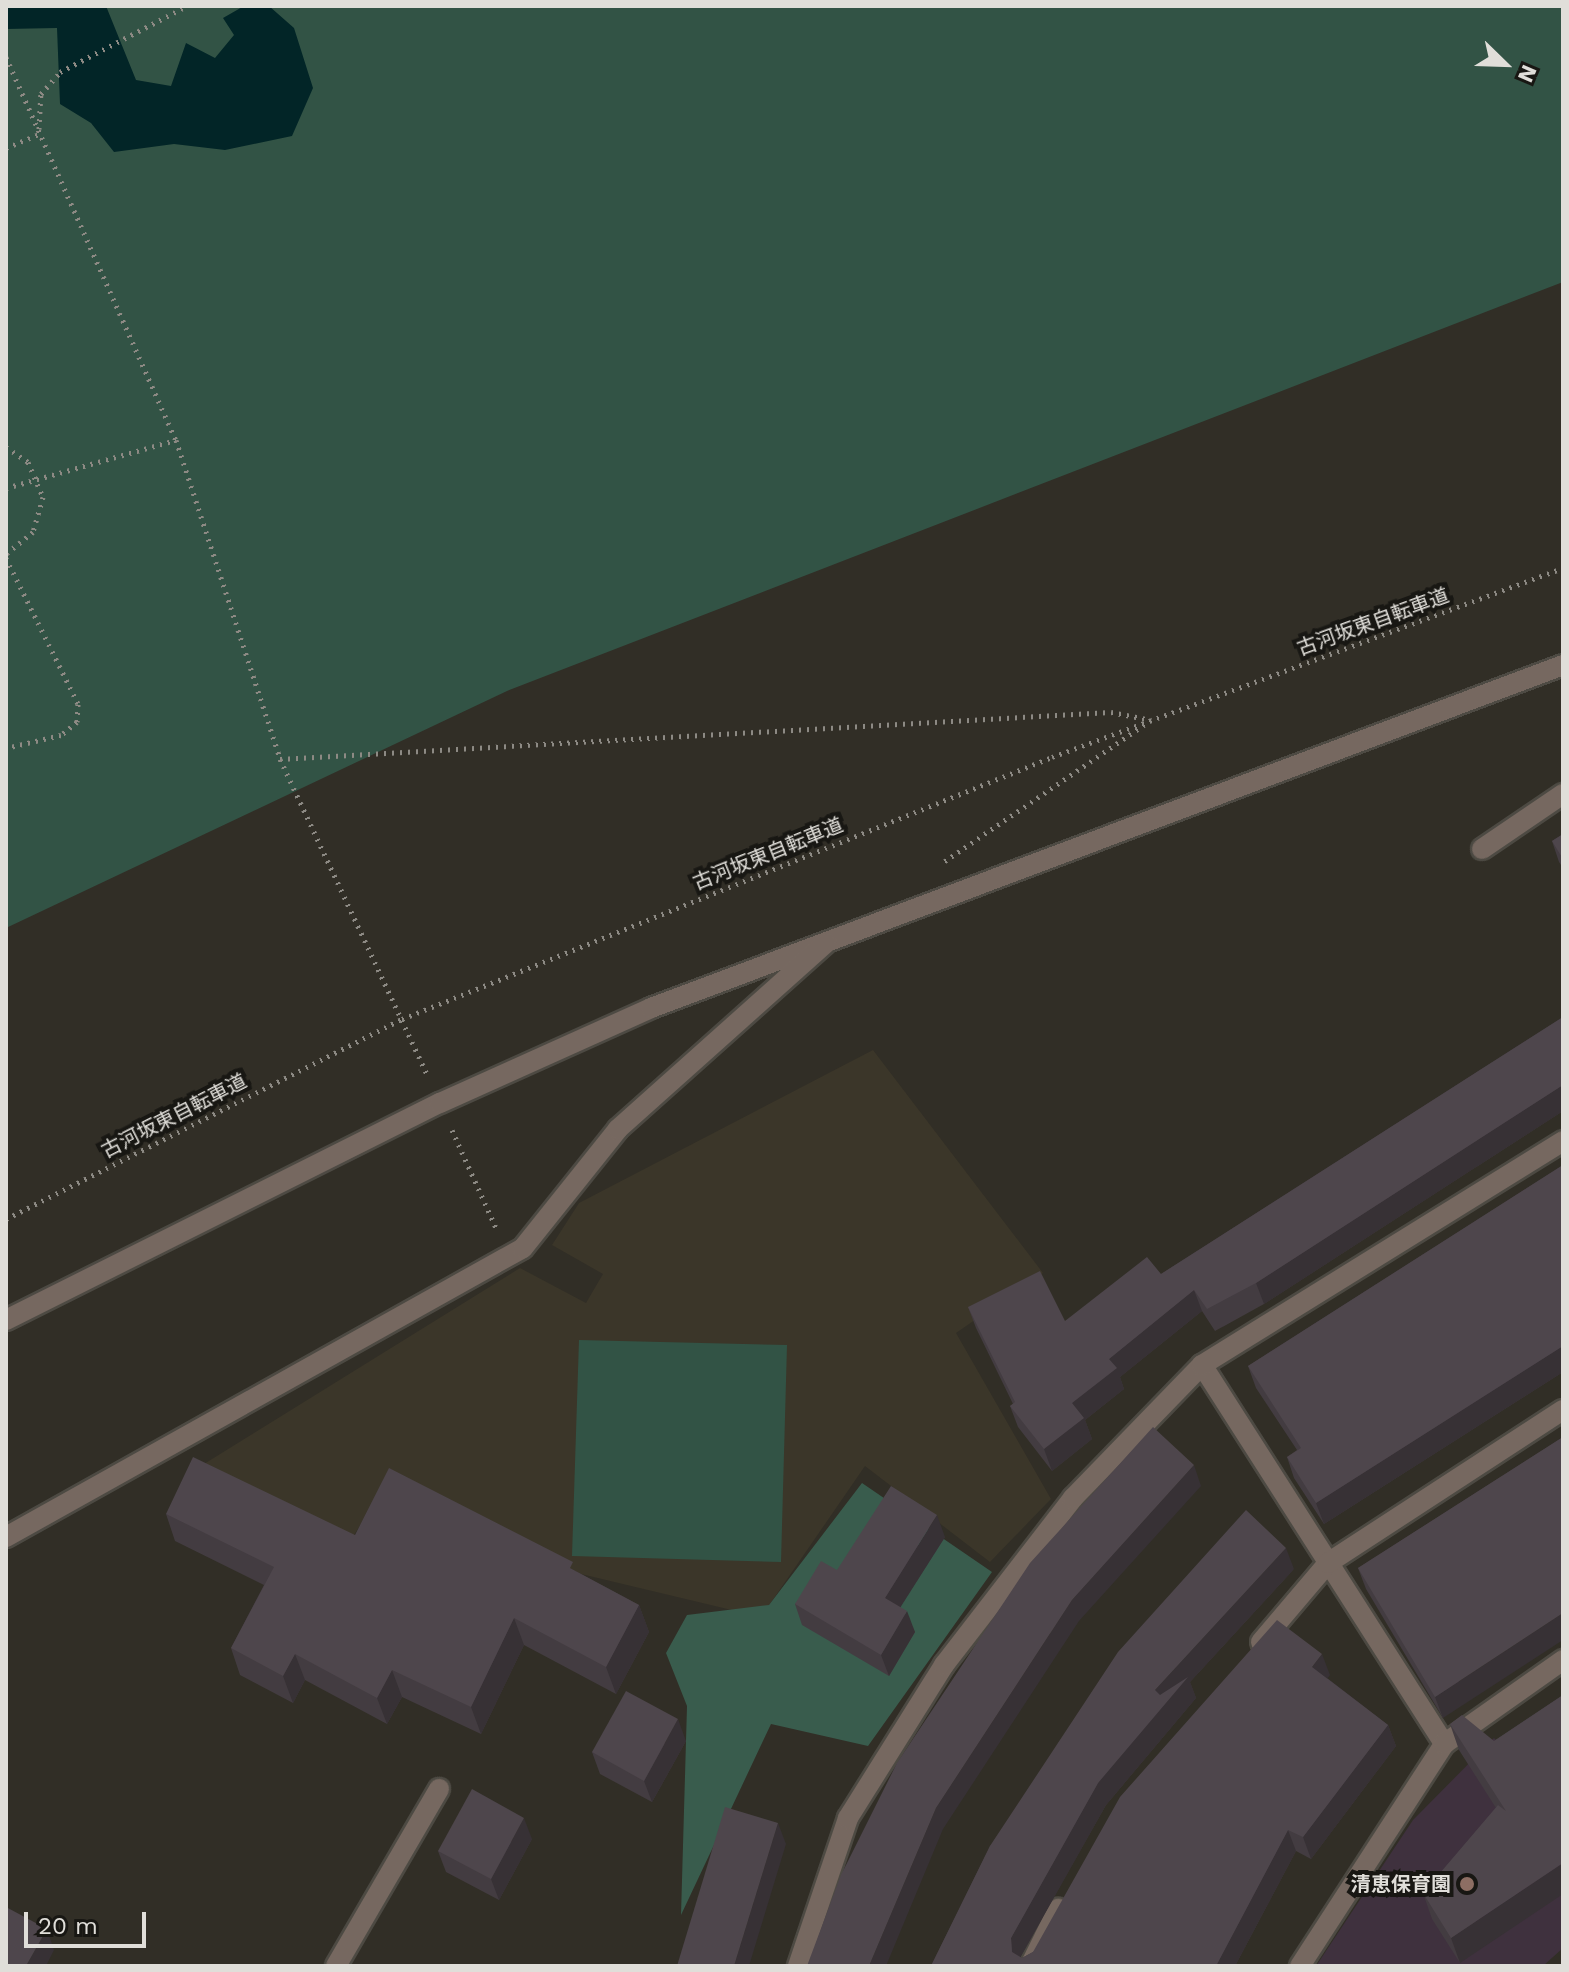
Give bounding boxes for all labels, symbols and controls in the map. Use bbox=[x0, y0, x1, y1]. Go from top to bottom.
north arrow bbox=[1465, 24, 1545, 104]
text: N bbox=[1513, 61, 1542, 86]
street label: 古河坂東自転車道 bbox=[1294, 583, 1452, 661]
street label: 古河坂東自転車道 bbox=[689, 813, 847, 895]
street label: 古河坂東自転車道 bbox=[97, 1069, 251, 1163]
place label: 清恵保育園 bbox=[1351, 1872, 1451, 1896]
marker: 清恵保育園 bbox=[1458, 1875, 1476, 1893]
scale bar bbox=[28, 1896, 150, 1946]
text: 20 m bbox=[38, 1912, 98, 1940]

